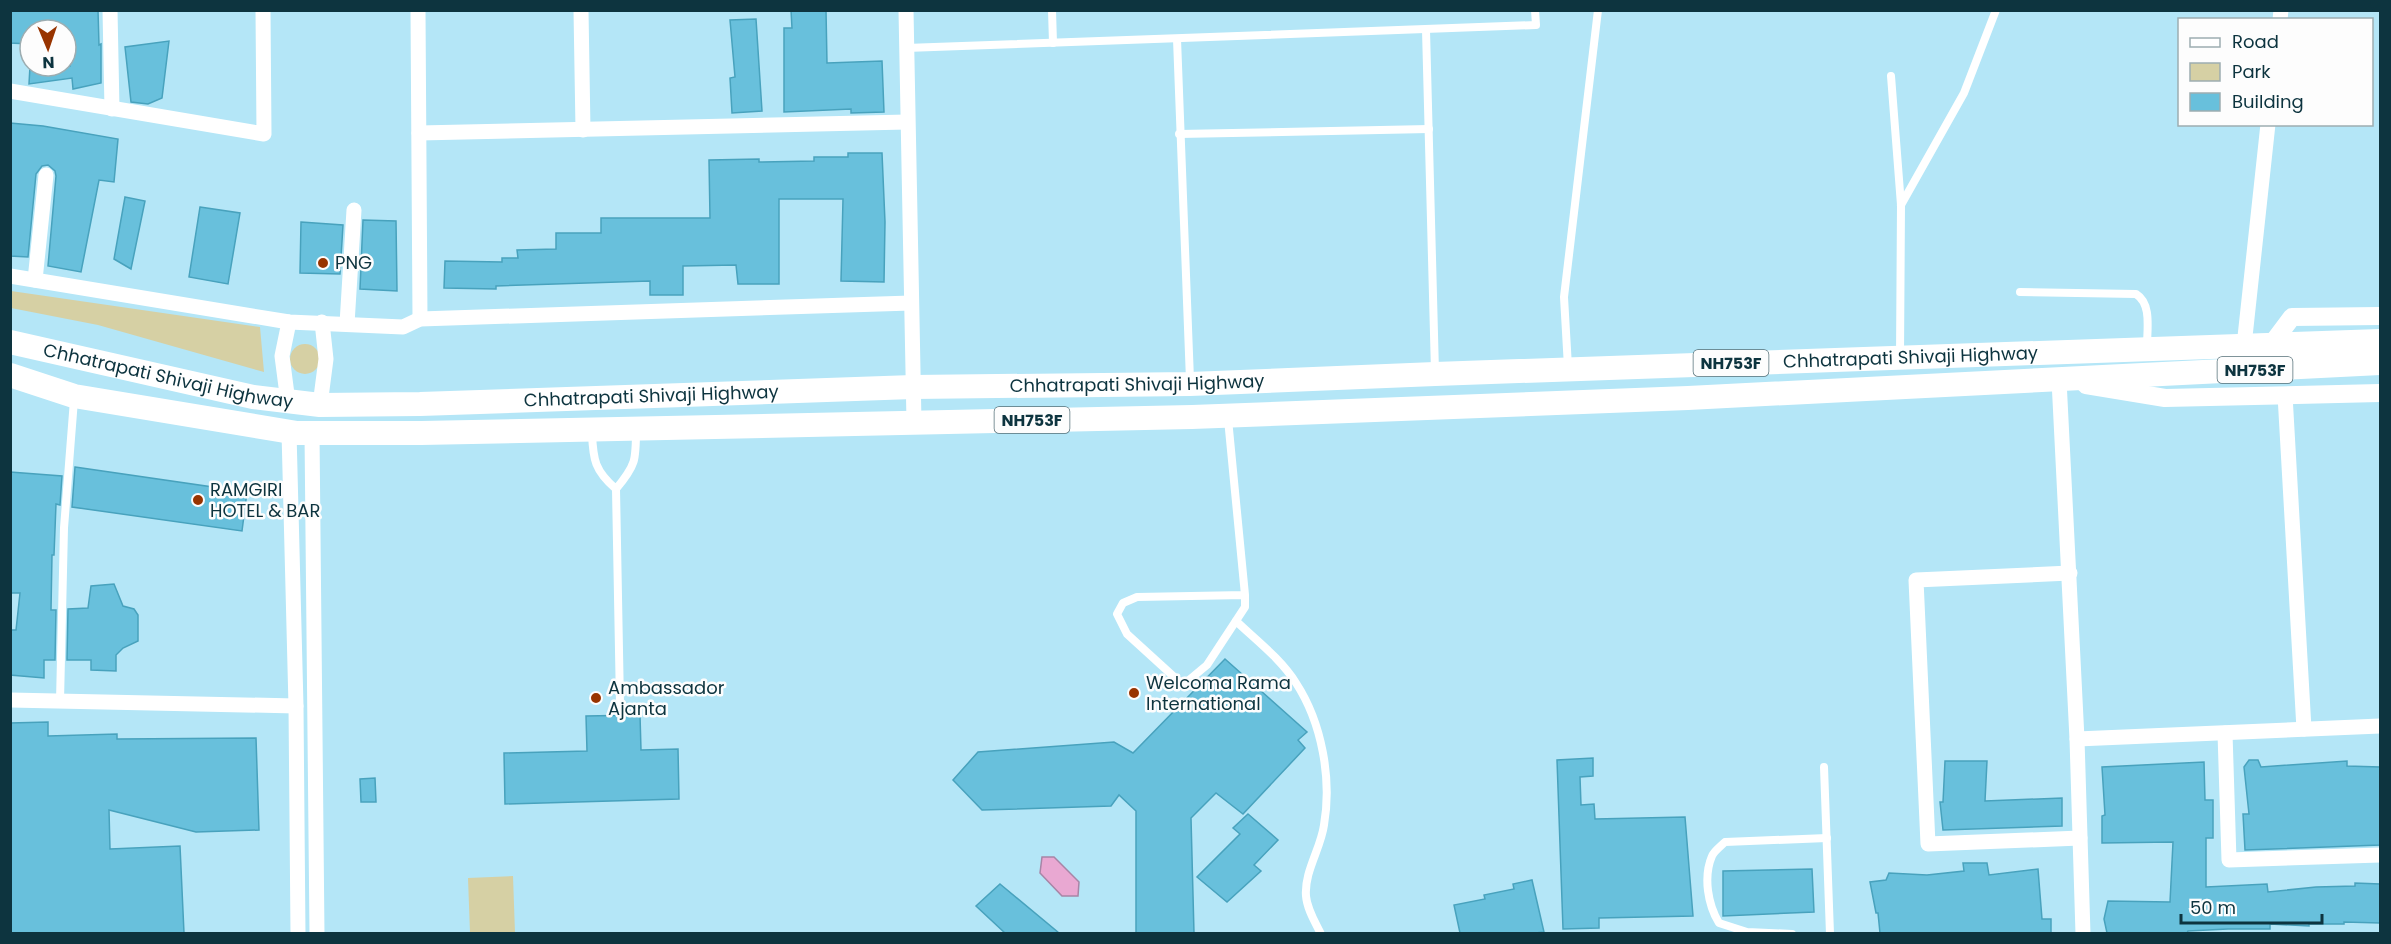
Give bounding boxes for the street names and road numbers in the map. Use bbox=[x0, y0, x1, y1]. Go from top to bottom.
street label: Chhatrapati Shivaji Highway bbox=[41, 337, 295, 414]
street label: Chhatrapati Shivaji Highway bbox=[1783, 340, 2038, 374]
road number: NH753F bbox=[1694, 350, 1768, 376]
road number: NH753F bbox=[2218, 357, 2292, 383]
street label: Chhatrapati Shivaji Highway bbox=[1009, 368, 1265, 398]
street label: Chhatrapati Shivaji Highway bbox=[523, 379, 779, 412]
road number: NH753F bbox=[994, 407, 1070, 433]

